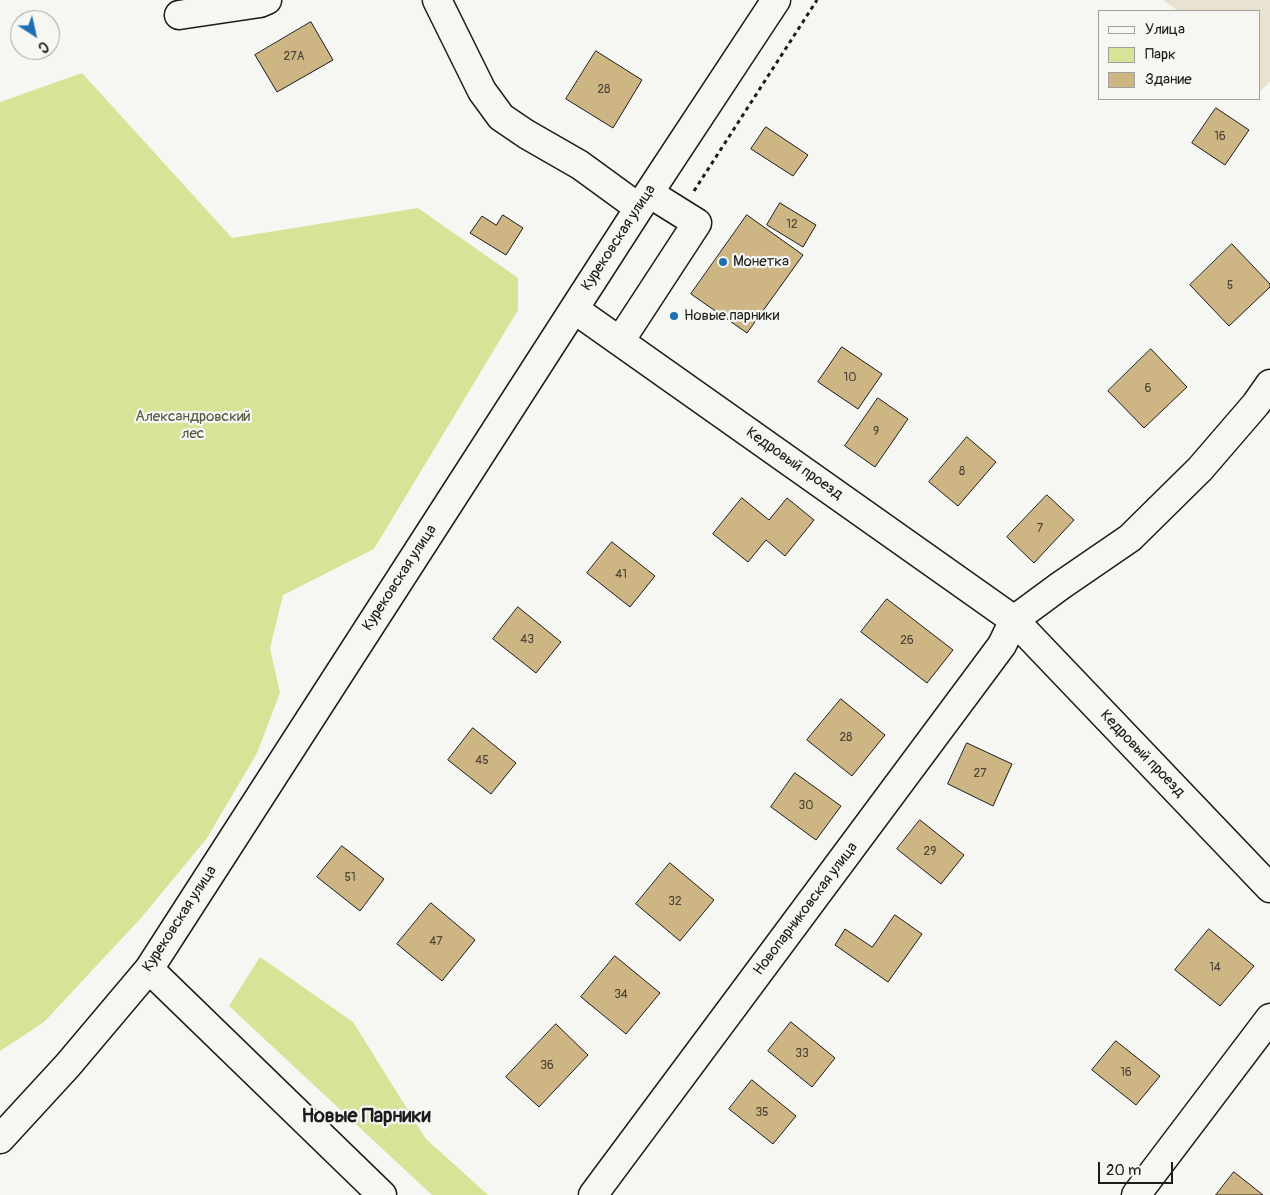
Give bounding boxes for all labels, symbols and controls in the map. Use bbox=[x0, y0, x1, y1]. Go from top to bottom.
north arrow bbox=[10, 10, 60, 60]
legend bbox=[1098, 10, 1260, 100]
text: Улица bbox=[1145, 20, 1185, 39]
text: С bbox=[35, 37, 52, 56]
text: Парк bbox=[1145, 45, 1176, 64]
house number: 27А bbox=[284, 50, 304, 64]
text: Здание bbox=[1145, 70, 1192, 89]
house number: 28 bbox=[598, 83, 610, 97]
house number: 16 bbox=[1214, 130, 1226, 144]
street label: Курековская улица bbox=[578, 182, 660, 294]
house number: 12 bbox=[786, 218, 798, 232]
place label: Монетка bbox=[733, 253, 789, 271]
marker: Монетка bbox=[717, 256, 729, 268]
house number: 5 bbox=[1227, 279, 1233, 293]
place label: Новые парники bbox=[684, 307, 779, 325]
marker: Новые парники bbox=[668, 310, 680, 322]
house number: 10 bbox=[844, 371, 856, 385]
house number: 6 bbox=[1145, 382, 1151, 396]
park label: Александровский лес bbox=[135, 408, 251, 443]
street label: Кедровый проезд bbox=[742, 424, 846, 504]
house number: 9 bbox=[873, 425, 879, 439]
house number: 8 bbox=[959, 465, 965, 479]
street label: Курековская улица bbox=[359, 522, 441, 634]
house number: 7 bbox=[1037, 522, 1043, 536]
house number: 41 bbox=[615, 568, 627, 582]
house number: 43 bbox=[520, 633, 534, 647]
house number: 26 bbox=[900, 634, 914, 648]
street label: Кедровый проезд bbox=[1096, 707, 1188, 801]
house number: 28 bbox=[840, 731, 852, 745]
house number: 45 bbox=[475, 754, 489, 768]
house number: 27 bbox=[973, 767, 987, 781]
house number: 30 bbox=[799, 799, 813, 813]
street label: Новопарниковская улица bbox=[750, 839, 862, 979]
house number: 29 bbox=[924, 845, 936, 859]
street label: Курековская улица bbox=[139, 863, 221, 975]
house number: 51 bbox=[344, 871, 356, 885]
house number: 32 bbox=[668, 895, 682, 909]
house number: 47 bbox=[429, 935, 443, 949]
house number: 14 bbox=[1209, 961, 1221, 975]
house number: 34 bbox=[614, 988, 628, 1002]
house number: 33 bbox=[795, 1047, 809, 1061]
house number: 36 bbox=[540, 1059, 554, 1073]
house number: 16 bbox=[1120, 1066, 1132, 1080]
district label: Новые Парники bbox=[301, 1105, 431, 1129]
house number: 35 bbox=[755, 1106, 769, 1120]
scale bar bbox=[1100, 1152, 1175, 1184]
text: 20 m bbox=[1106, 1161, 1141, 1180]

